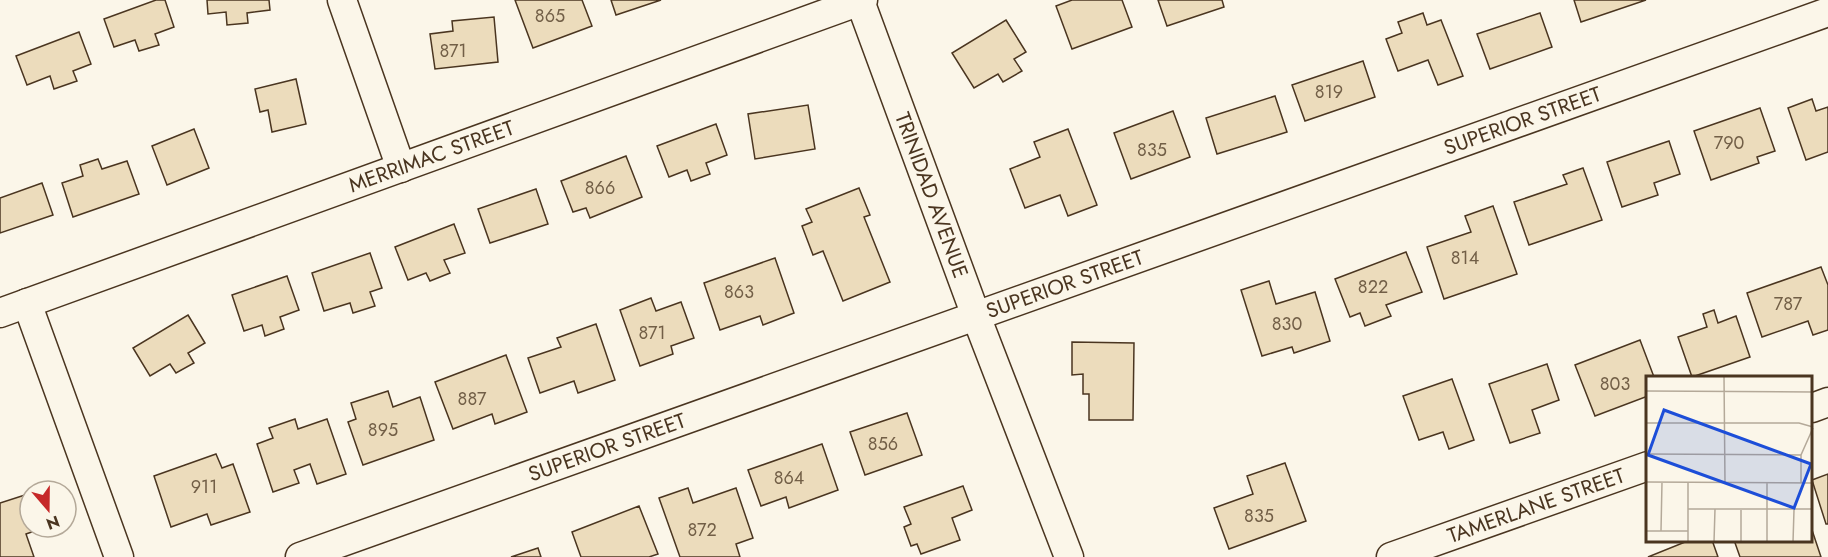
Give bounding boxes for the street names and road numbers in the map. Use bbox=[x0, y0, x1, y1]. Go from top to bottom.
street label: SUPERIOR STREET bbox=[1440, 79, 1606, 163]
street label: TRINIDAD AVENUE bbox=[887, 108, 976, 282]
street label: MERRIMAC STREET bbox=[345, 113, 519, 200]
street label: SUPERIOR STREET bbox=[982, 242, 1148, 326]
street label: SUPERIOR STREET bbox=[524, 406, 690, 489]
street label: TAMERLANE STREET bbox=[1444, 460, 1629, 551]

